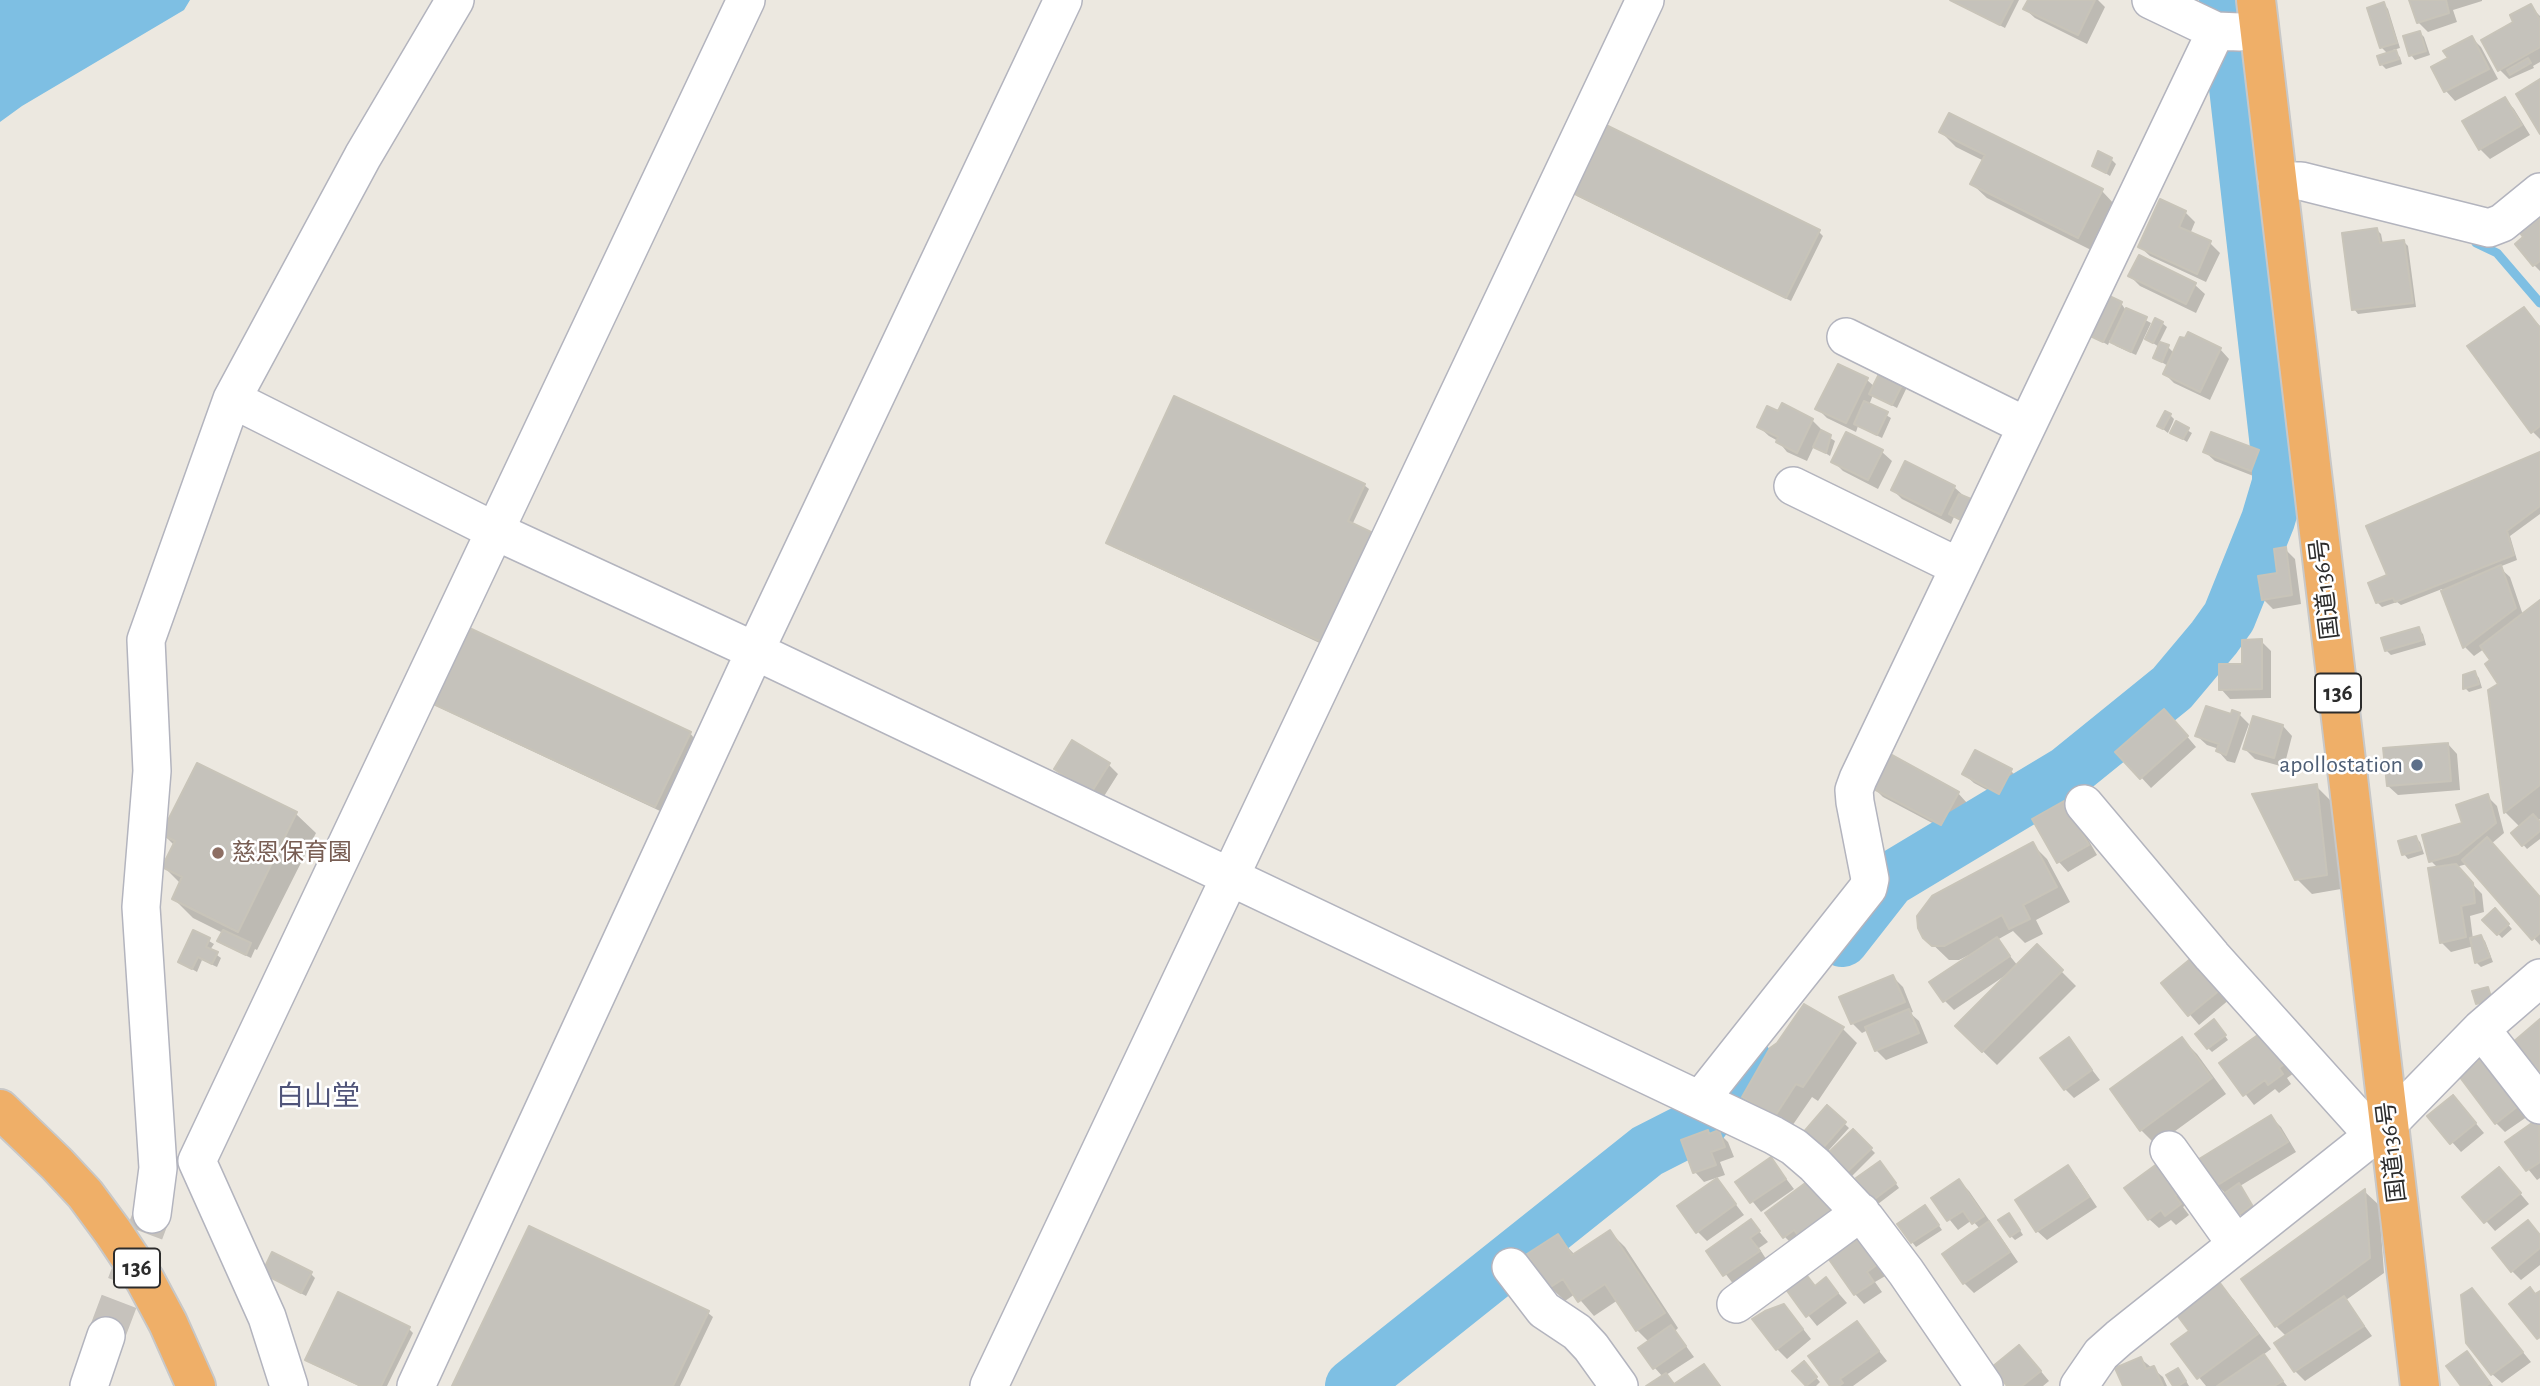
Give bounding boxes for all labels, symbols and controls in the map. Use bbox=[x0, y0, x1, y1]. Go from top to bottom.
street label: 国道136号 bbox=[2305, 537, 2345, 641]
road number: 136 bbox=[2315, 674, 2361, 712]
place label: apollostation bbox=[2279, 751, 2403, 779]
marker: apollostation bbox=[2409, 757, 2425, 773]
place label: 慈恩保育園 bbox=[232, 839, 352, 867]
marker: 慈恩保育園 bbox=[210, 845, 226, 861]
district label: 白山堂 bbox=[276, 1080, 360, 1114]
street label: 国道136号 bbox=[2372, 1100, 2412, 1204]
road number: 136 bbox=[114, 1248, 160, 1288]

